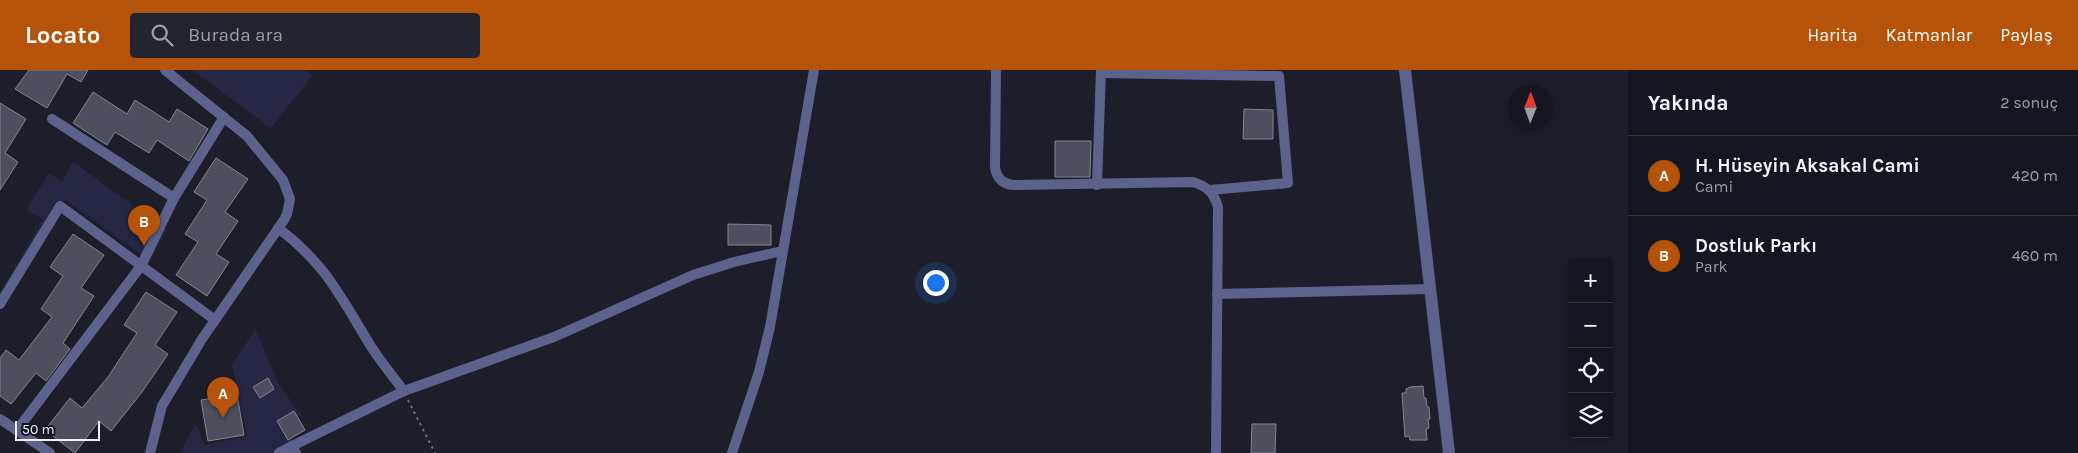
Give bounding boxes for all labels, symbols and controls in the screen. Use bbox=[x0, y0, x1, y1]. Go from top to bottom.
search box bbox=[130, 13, 480, 58]
text: Locato bbox=[25, 21, 100, 49]
icon: search bbox=[148, 21, 176, 49]
text: Burada ara bbox=[188, 24, 283, 46]
text: Harita bbox=[1807, 24, 1858, 46]
text: Katmanlar bbox=[1886, 24, 1972, 46]
text: Paylaş bbox=[2000, 24, 2053, 46]
north arrow bbox=[1508, 85, 1553, 130]
text: Yakında bbox=[1648, 91, 1729, 115]
text: 2 sonuç bbox=[2000, 93, 2058, 112]
text: H. Hüseyin Aksakal Cami bbox=[1695, 155, 1920, 177]
text: A bbox=[1659, 166, 1669, 185]
text: 420 m bbox=[2012, 166, 2058, 185]
text: Cami bbox=[1695, 177, 1733, 196]
pin: B bbox=[128, 205, 160, 246]
text: Dostluk Parkı bbox=[1695, 235, 1817, 257]
text: B bbox=[1659, 246, 1669, 265]
text: 460 m bbox=[2012, 246, 2058, 265]
text: Park bbox=[1695, 257, 1727, 276]
map controls bbox=[1568, 258, 1613, 438]
button: + bbox=[1568, 258, 1613, 303]
your location bbox=[923, 270, 949, 296]
button: − bbox=[1568, 303, 1613, 348]
button: locate bbox=[1568, 348, 1613, 393]
pin: A bbox=[207, 377, 239, 418]
button: layers bbox=[1568, 393, 1613, 438]
scale bar bbox=[15, 418, 100, 441]
text: 50 m bbox=[22, 421, 55, 438]

